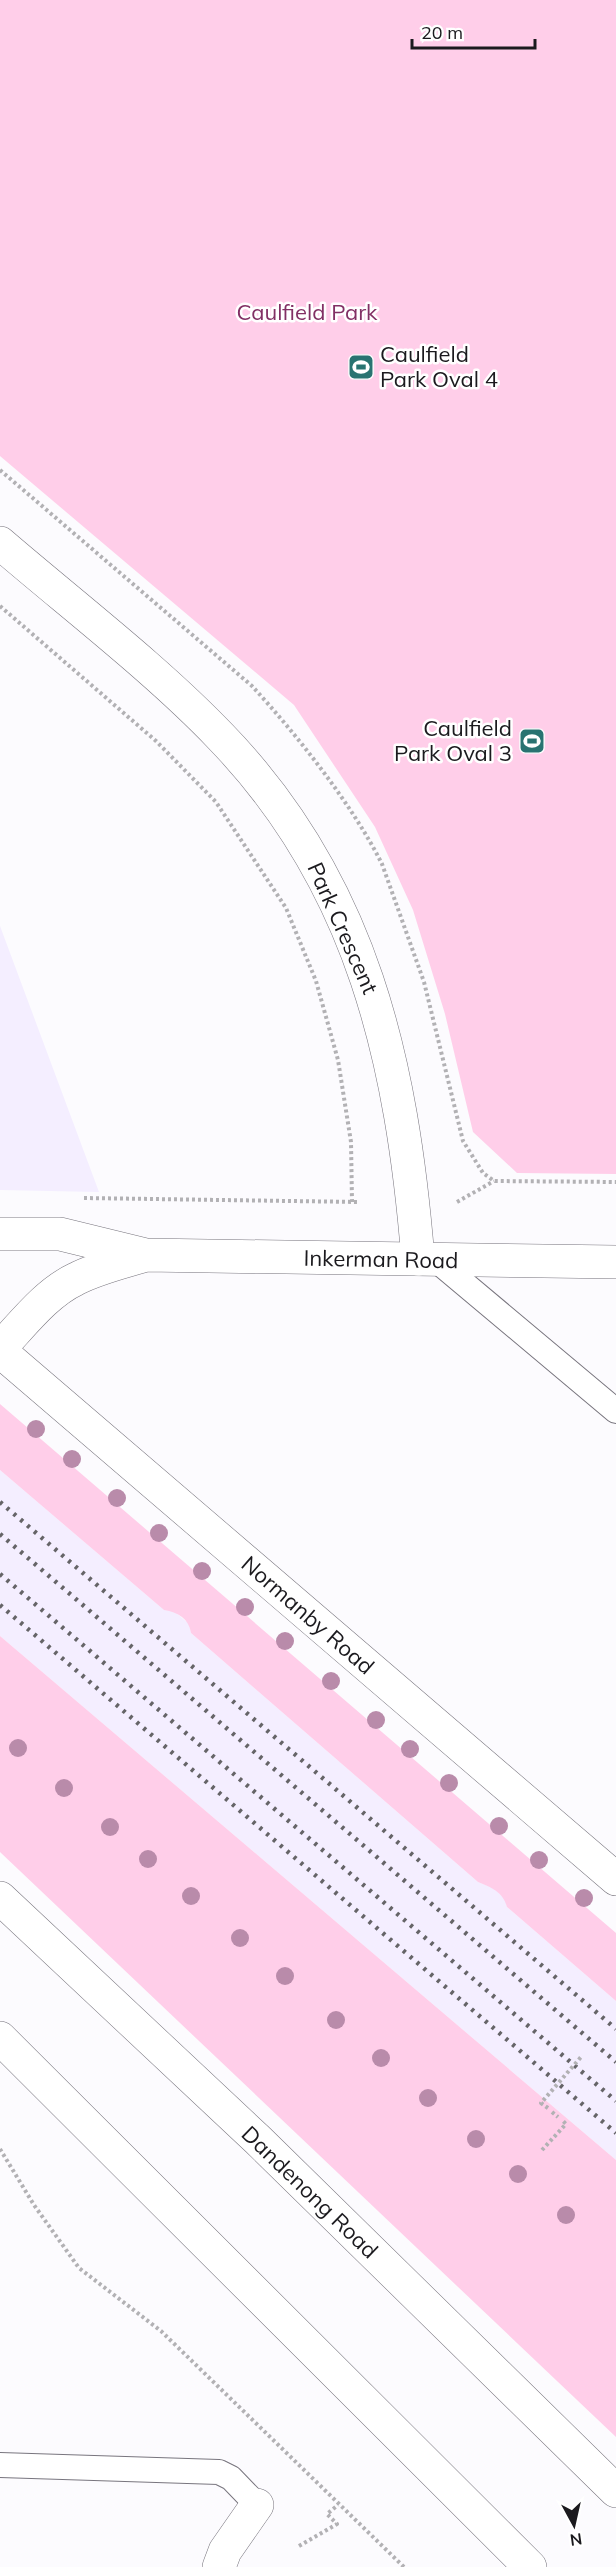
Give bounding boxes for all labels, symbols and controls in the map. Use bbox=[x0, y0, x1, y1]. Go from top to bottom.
scale bar bbox=[412, 12, 535, 50]
text: 20 m bbox=[421, 21, 463, 44]
park label: Caulfield Park bbox=[237, 298, 378, 326]
place label: Caulfield Park Oval 4 bbox=[380, 340, 498, 393]
sports icon: Caulfield Park Oval 4 bbox=[346, 352, 376, 382]
place label: Caulfield Park Oval 3 bbox=[394, 714, 512, 767]
sports icon: Caulfield Park Oval 3 bbox=[517, 726, 547, 756]
street label: Park Crescent bbox=[302, 858, 385, 998]
street label: Inkerman Road bbox=[303, 1244, 459, 1274]
street label: Normanby Road bbox=[236, 1550, 380, 1680]
street label: Dandenong Road bbox=[236, 2120, 384, 2264]
north arrow bbox=[544, 2495, 604, 2555]
text: N bbox=[569, 2529, 583, 2551]

